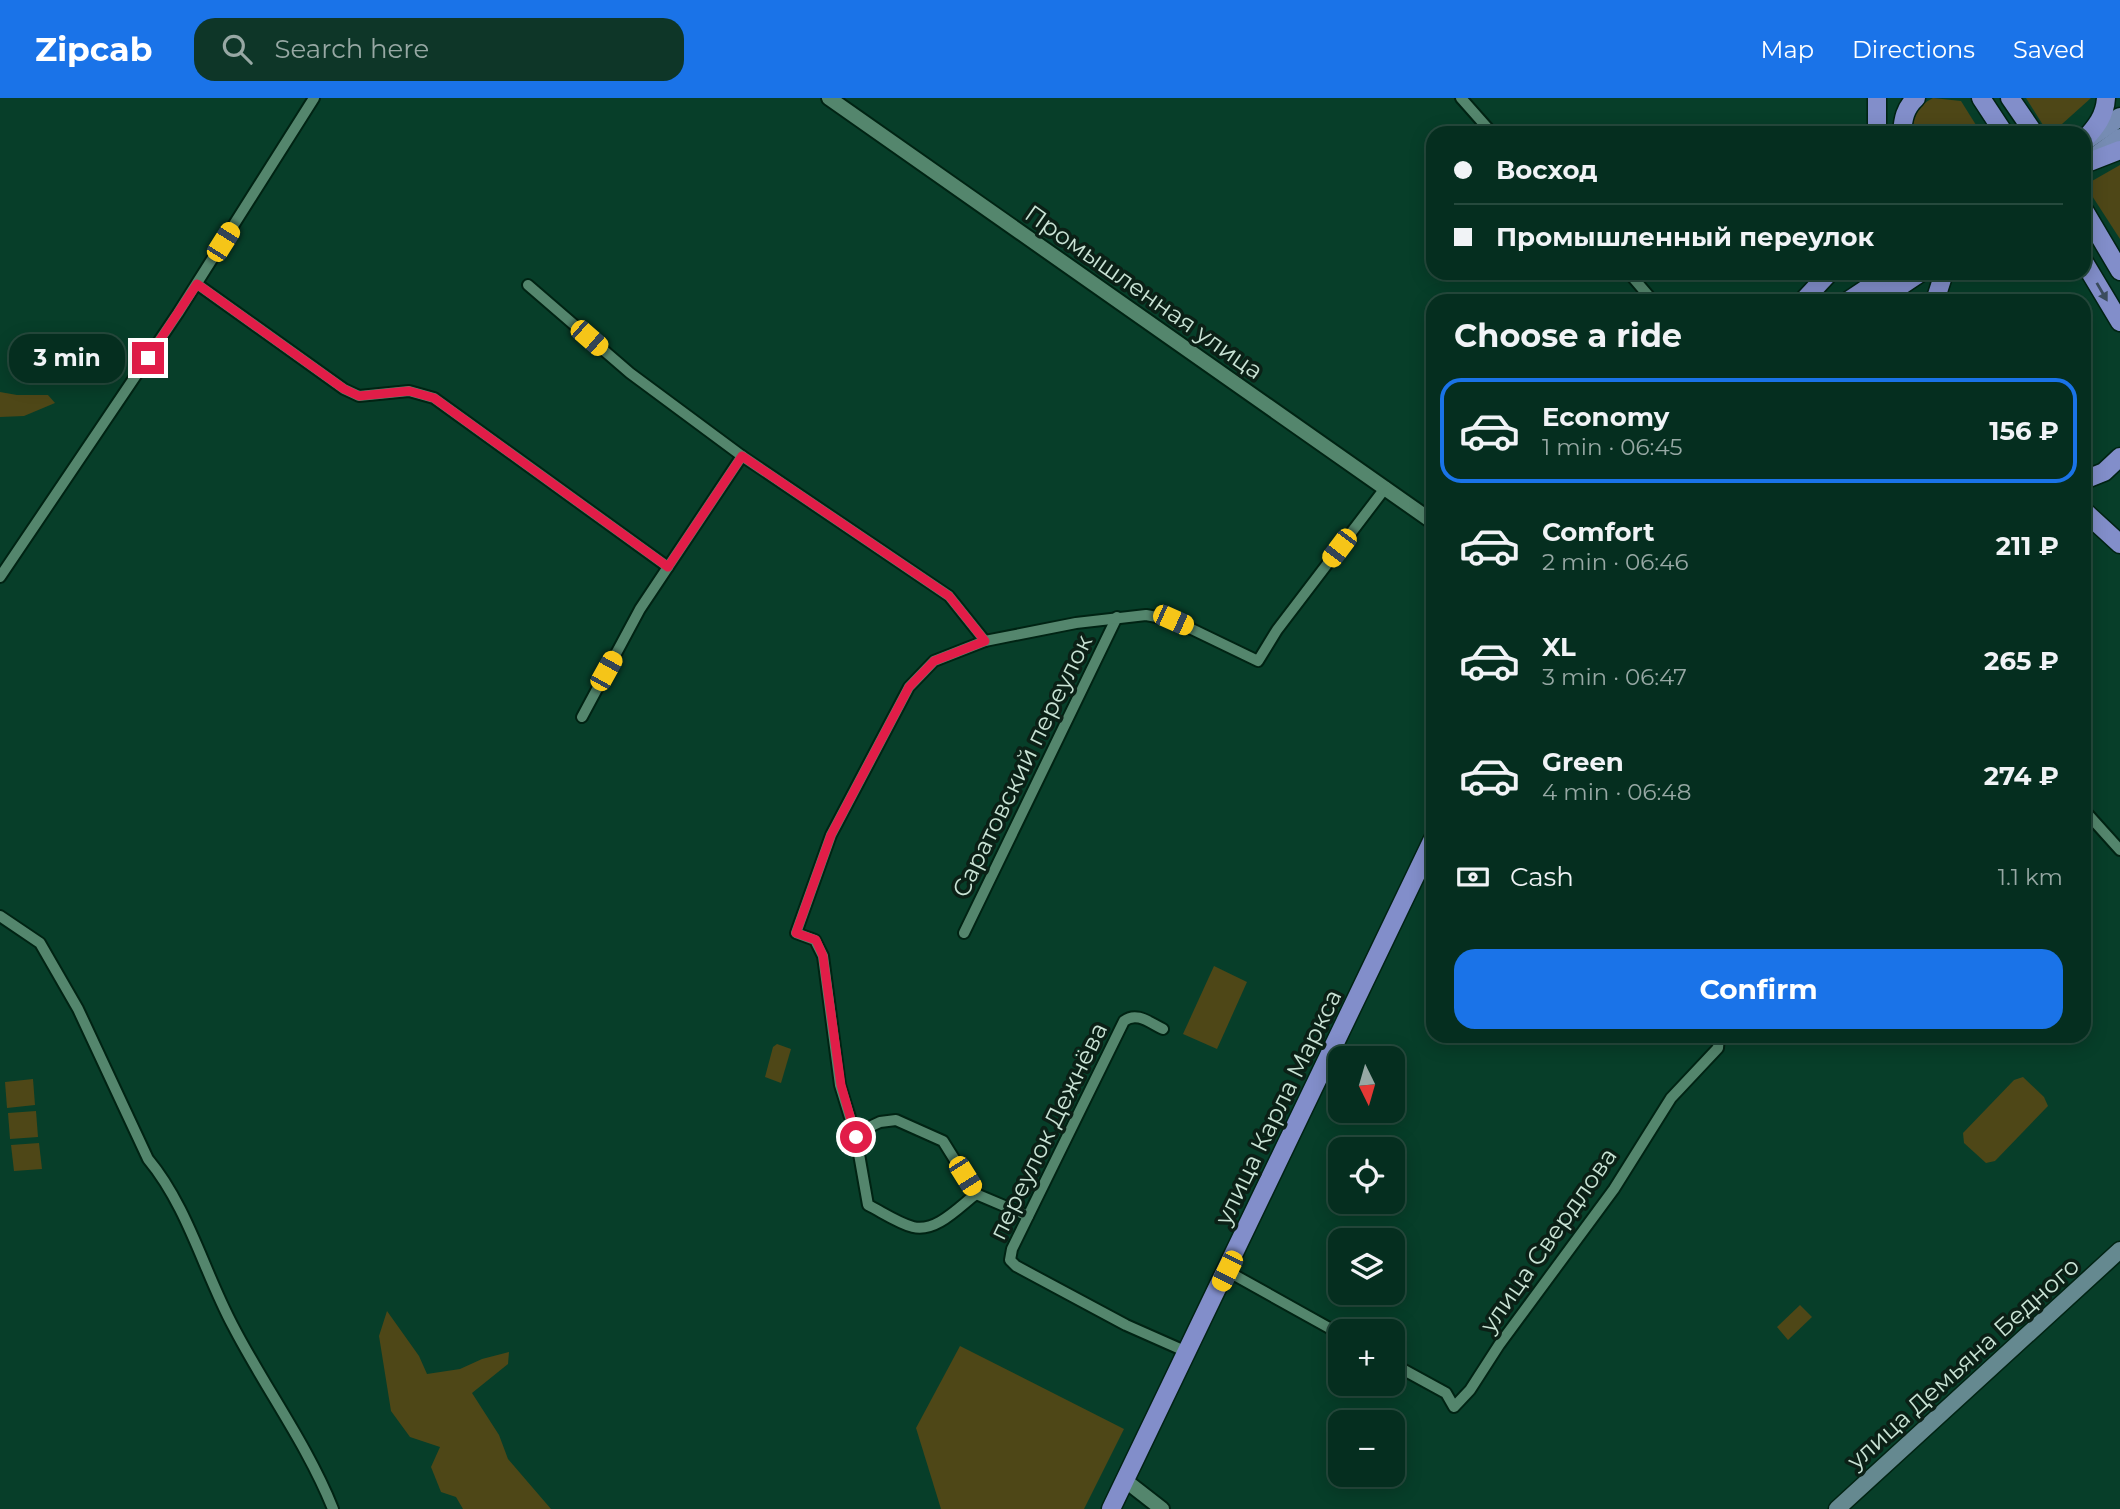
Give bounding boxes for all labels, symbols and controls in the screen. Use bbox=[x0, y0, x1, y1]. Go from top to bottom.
search box bbox=[194, 18, 684, 81]
text: Zipcab bbox=[35, 29, 152, 69]
icon: search bbox=[218, 30, 256, 68]
text: Search here bbox=[274, 33, 429, 65]
text: Map bbox=[1761, 35, 1814, 64]
text: Directions bbox=[1852, 35, 1975, 64]
text: Saved bbox=[2013, 35, 2085, 64]
text: Восход bbox=[1496, 154, 1597, 186]
street label: Промышленная улица bbox=[1019, 199, 1269, 385]
car bbox=[203, 219, 244, 265]
text: Промышленный переулок bbox=[1496, 221, 1874, 253]
one-way arrow bbox=[2096, 282, 2108, 302]
car bbox=[567, 316, 612, 360]
text: Choose a ride bbox=[1454, 316, 1682, 355]
callout: 3 min bbox=[8, 334, 124, 382]
route end bbox=[132, 342, 164, 374]
text: 3 min bbox=[33, 344, 101, 372]
icon: car bbox=[1458, 399, 1521, 462]
text: Economy bbox=[1542, 401, 1669, 433]
text: 156 ₽ bbox=[1989, 415, 2059, 447]
text: 1 min · 06:45 bbox=[1542, 433, 1683, 461]
icon: car bbox=[1458, 514, 1521, 577]
text: Comfort bbox=[1542, 516, 1654, 548]
car bbox=[1318, 525, 1361, 571]
text: 211 ₽ bbox=[1996, 530, 2059, 562]
text: 2 min · 06:46 bbox=[1542, 548, 1688, 576]
car bbox=[1150, 602, 1197, 638]
icon: car bbox=[1458, 629, 1521, 692]
street label: Саратовский переулок bbox=[946, 630, 1098, 902]
text: XL bbox=[1542, 631, 1576, 663]
text: 265 ₽ bbox=[1984, 645, 2059, 677]
car bbox=[587, 648, 626, 694]
text: 3 min · 06:47 bbox=[1542, 663, 1687, 691]
icon: car bbox=[1458, 744, 1521, 807]
text: Green bbox=[1542, 746, 1624, 778]
text: 274 ₽ bbox=[1984, 760, 2059, 792]
text: 4 min · 06:48 bbox=[1542, 778, 1691, 806]
icon: cash bbox=[1454, 858, 1492, 896]
text: Cash bbox=[1510, 861, 1574, 893]
text: 1.1 km bbox=[1998, 863, 2063, 891]
button: Confirm bbox=[1454, 949, 2063, 1029]
street label: улица Карла Маркса bbox=[1208, 985, 1348, 1230]
street label: переулок Дежнёва bbox=[983, 1018, 1113, 1244]
north arrow bbox=[1328, 1046, 1405, 1124]
map controls bbox=[1328, 1046, 1405, 1487]
route start bbox=[840, 1121, 872, 1153]
button: locate bbox=[1328, 1137, 1405, 1214]
street label: улица Свердлова bbox=[1473, 1142, 1623, 1339]
car bbox=[945, 1153, 986, 1199]
button: layers bbox=[1328, 1228, 1405, 1305]
car bbox=[1209, 1248, 1246, 1294]
street label: улица Демьяна Бедного bbox=[1840, 1251, 2085, 1476]
button: + bbox=[1328, 1319, 1405, 1396]
button: − bbox=[1328, 1410, 1405, 1487]

